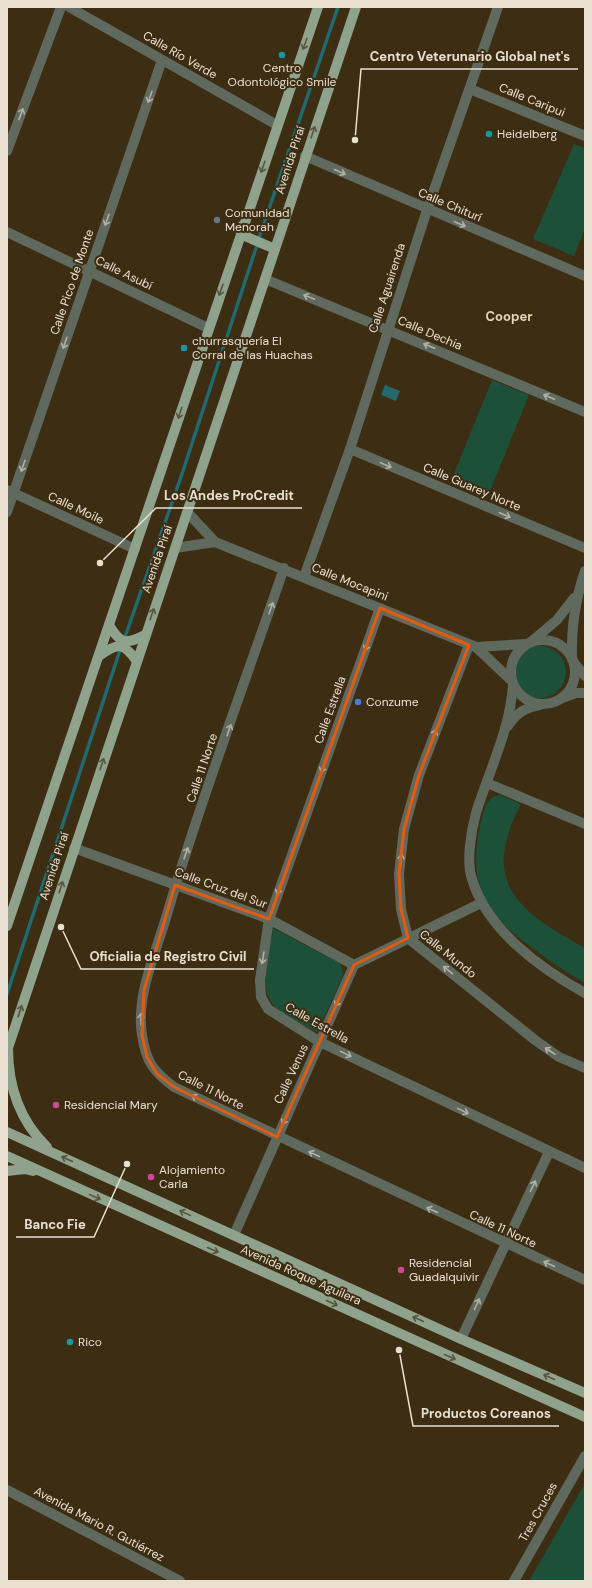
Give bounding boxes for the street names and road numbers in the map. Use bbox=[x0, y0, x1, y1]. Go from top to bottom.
street label: Calle Río Verde bbox=[140, 27, 220, 83]
street label: Calle Caripui bbox=[496, 79, 568, 121]
street label: Avenida Piraí bbox=[271, 124, 309, 196]
street label: Calle Chiturí bbox=[416, 184, 485, 226]
street label: Calle Pico de Monte bbox=[46, 227, 98, 337]
street label: Calle Aguairenda bbox=[365, 241, 409, 335]
street label: Calle Asubí bbox=[93, 252, 155, 294]
street label: Calle Dechia bbox=[395, 312, 465, 354]
street label: Calle Guarey Norte bbox=[421, 459, 524, 515]
street label: Calle Moile bbox=[45, 488, 107, 528]
street label: Avenida Piraí bbox=[138, 523, 176, 595]
street label: Calle Mocapini bbox=[309, 559, 391, 605]
street label: Calle Estrella bbox=[310, 674, 350, 746]
street label: Calle 11 Norte bbox=[183, 731, 221, 805]
street label: Avenida Piraí bbox=[35, 830, 73, 902]
street label: Calle Cruz del Sur bbox=[172, 864, 270, 912]
street label: Calle Mundo bbox=[416, 926, 480, 982]
street label: Calle Estrella bbox=[282, 999, 352, 1047]
street label: Calle Venus bbox=[270, 1041, 312, 1107]
street label: Calle 11 Norte bbox=[175, 1066, 247, 1114]
street label: Calle 11 Norte bbox=[467, 1206, 539, 1252]
street label: Avenida Roque Aguilera bbox=[238, 1241, 364, 1309]
street label: Tres Cruces bbox=[515, 1479, 561, 1545]
street label: Avenida Mario R. Gutiérrez bbox=[31, 1483, 167, 1565]

